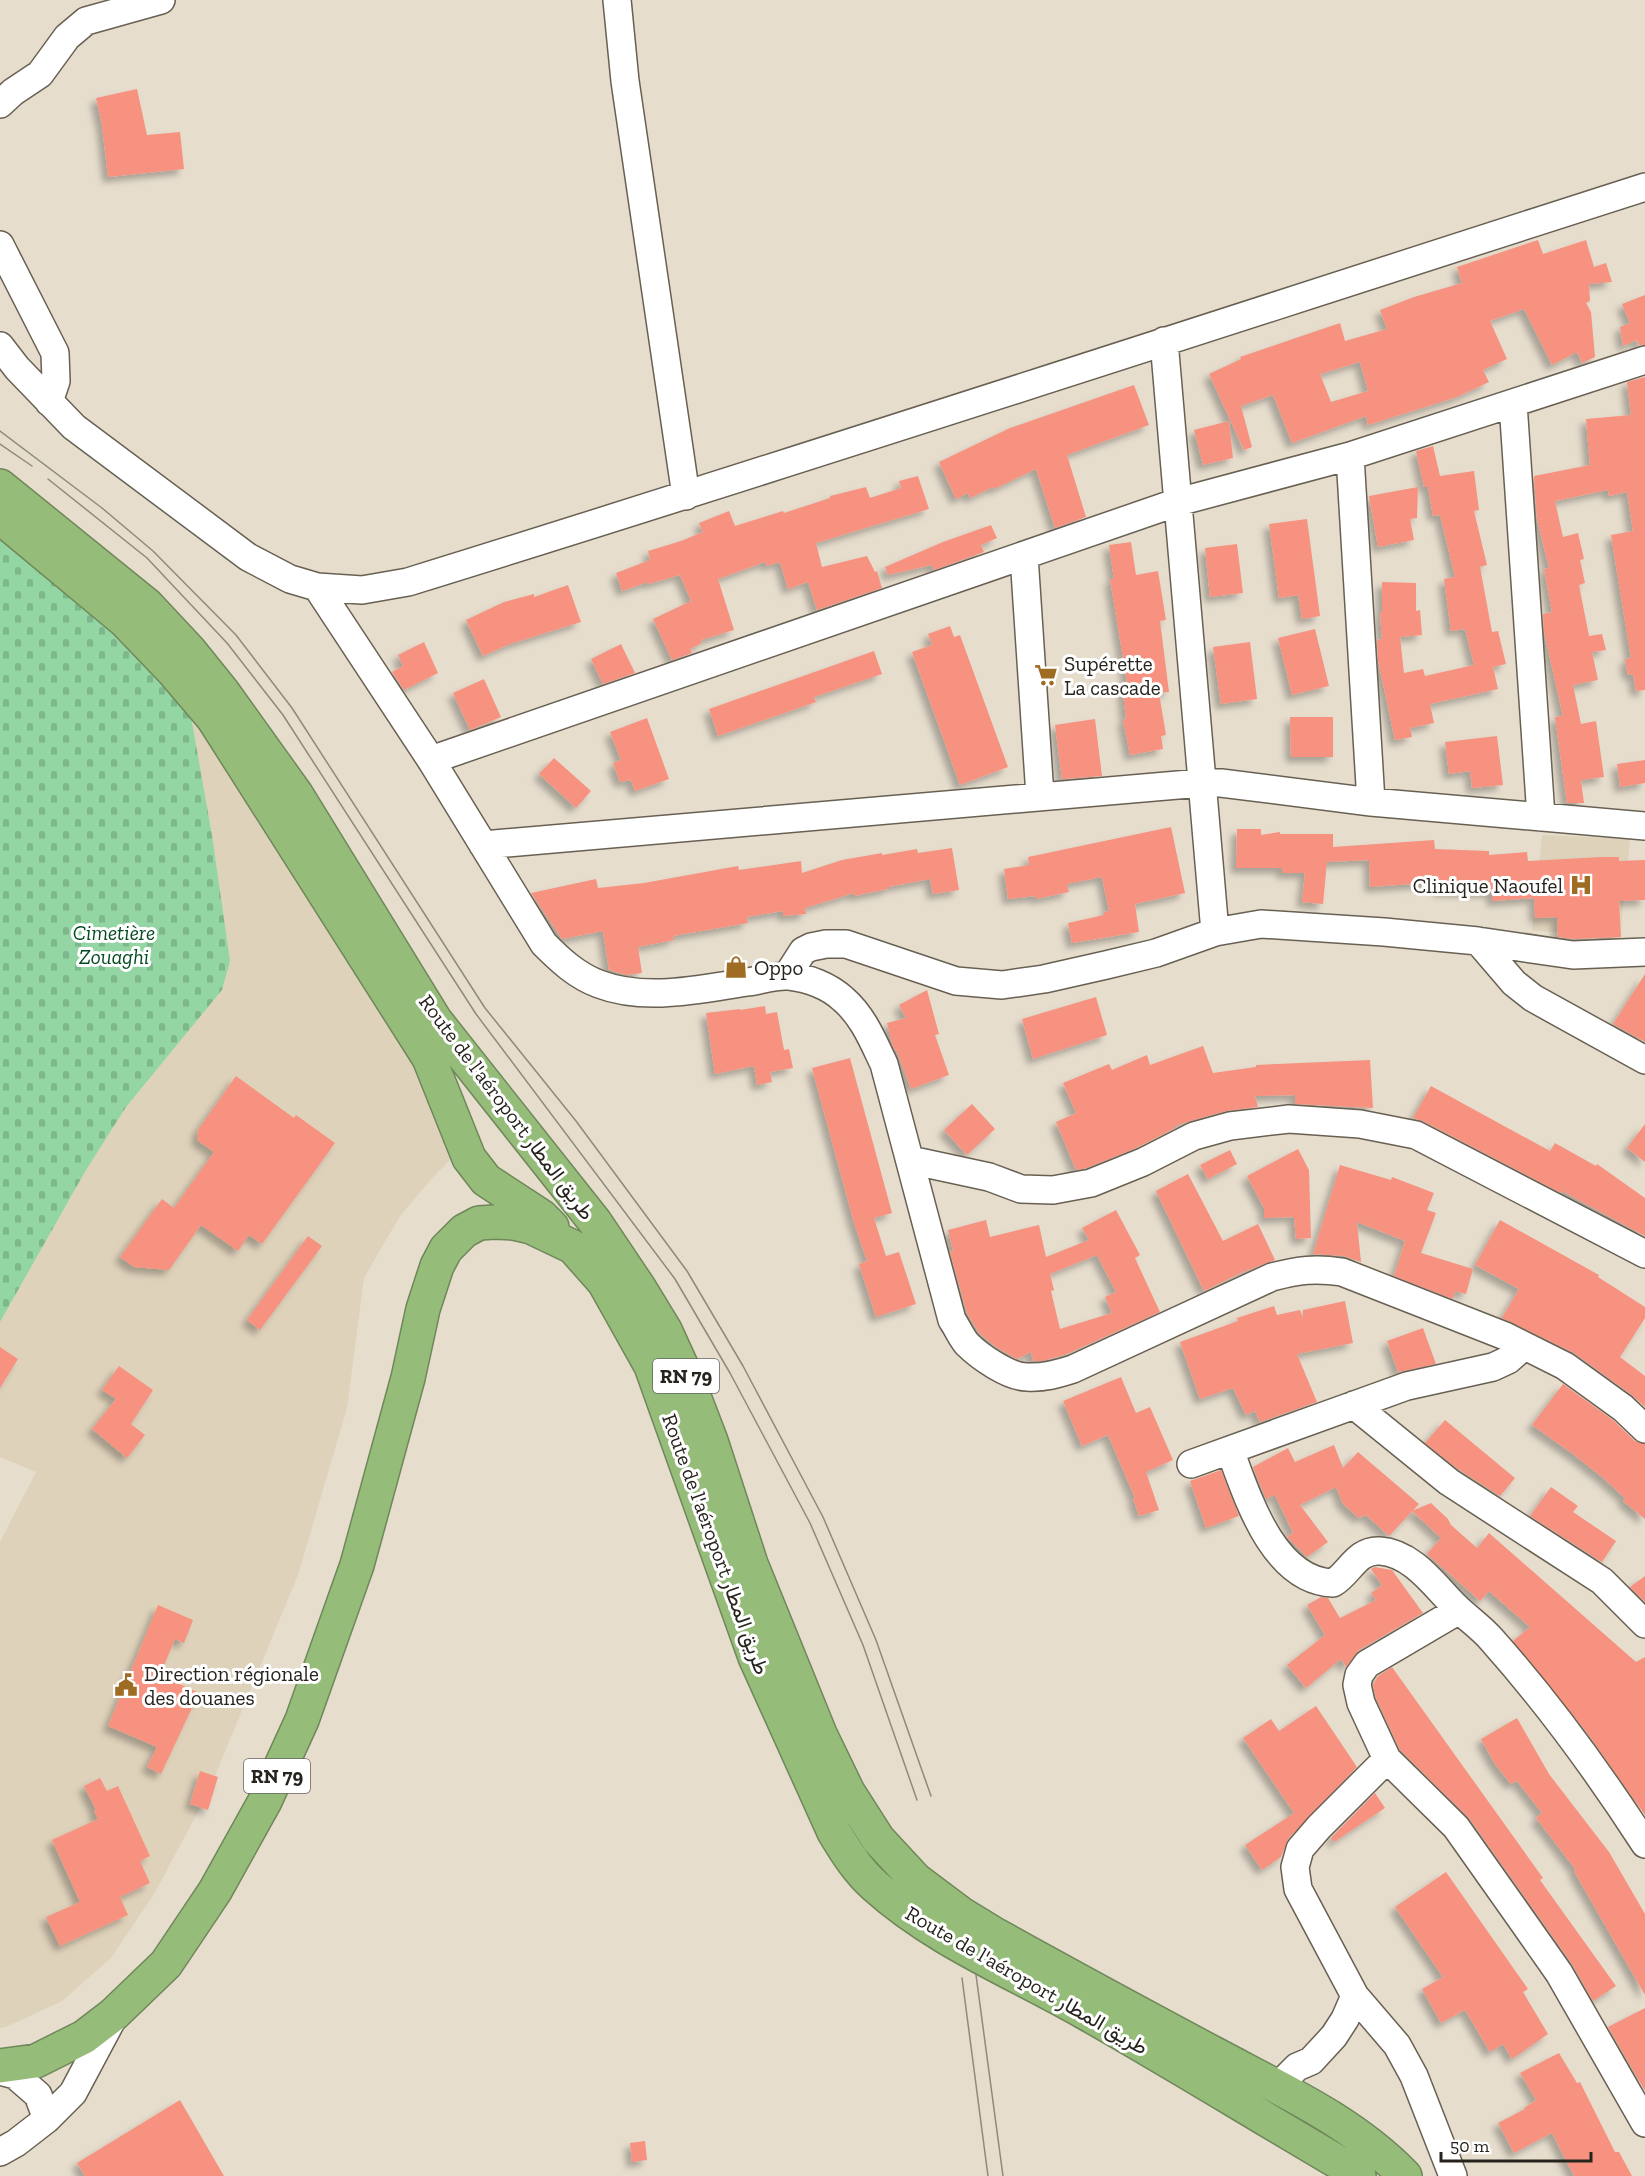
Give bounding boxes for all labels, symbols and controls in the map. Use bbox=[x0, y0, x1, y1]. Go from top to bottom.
place label: Supérette La cascade bbox=[1064, 651, 1161, 700]
supermarket icon: Supérette La cascade bbox=[1033, 662, 1059, 688]
hospital icon: Clinique Naoufel bbox=[1568, 872, 1594, 898]
place label: Clinique Naoufel bbox=[1413, 873, 1563, 898]
park label: Cimetière Zouaghi bbox=[73, 920, 155, 969]
shop icon: Oppo bbox=[723, 954, 749, 980]
place label: Oppo bbox=[754, 955, 803, 980]
street label: Route de l'aéroport طريق المطار bbox=[413, 989, 600, 1225]
road number: RN 79 bbox=[653, 1359, 719, 1393]
street label: Route de l'aéroport طريق المطار bbox=[656, 1410, 775, 1678]
place label: Direction régionale des douanes bbox=[144, 1661, 319, 1710]
public building icon: Direction régionale des douanes bbox=[113, 1672, 139, 1698]
road number: RN 79 bbox=[244, 1759, 310, 1793]
street label: Route de l'aéroport طريق المطار bbox=[901, 1900, 1153, 2061]
scale bar bbox=[1441, 2125, 1591, 2163]
text: 50 m bbox=[1450, 2135, 1490, 2157]

